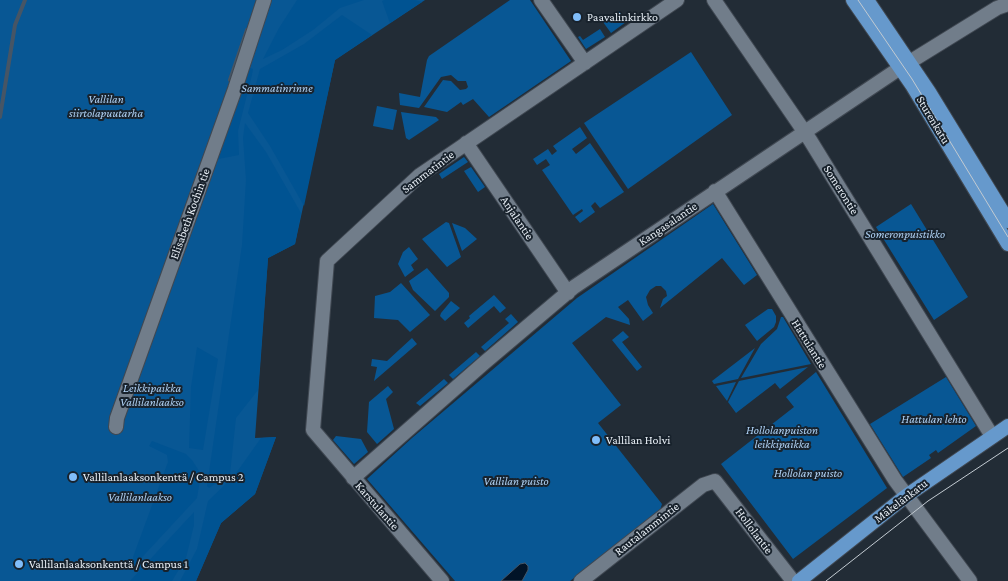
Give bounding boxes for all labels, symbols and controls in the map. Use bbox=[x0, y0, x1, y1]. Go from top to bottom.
place label: Paavalinkirkko bbox=[587, 10, 658, 24]
marker: Paavalinkirkko bbox=[571, 11, 583, 23]
park label: Sammatinrinne bbox=[241, 81, 313, 95]
park label: Vallilan siirtolapuutarha bbox=[69, 92, 143, 120]
street label: Sturenkatu bbox=[913, 93, 953, 147]
street label: Sammatintie bbox=[399, 148, 457, 196]
street label: Somerontie bbox=[820, 163, 862, 217]
street label: Elisabeth Kochin tie bbox=[167, 167, 213, 261]
street label: Anjalantie bbox=[497, 194, 537, 242]
street label: Kangasalantie bbox=[636, 199, 700, 249]
park label: Someronpuistikko bbox=[865, 227, 945, 241]
street label: Hattulantie bbox=[788, 317, 830, 371]
park label: Leikkipaikka Vallilanlaakso bbox=[120, 381, 184, 409]
park label: Hattulan lehto bbox=[901, 412, 967, 426]
park label: Hollolanpuiston leikkipaikka bbox=[746, 423, 818, 451]
place label: Vallilan Holvi bbox=[606, 433, 670, 447]
marker: Vallilan Holvi bbox=[590, 434, 602, 446]
park label: Hollolan puisto bbox=[774, 466, 842, 480]
place label: Vallilanlaaksonkenttä / Campus 2 bbox=[83, 470, 244, 484]
marker: Vallilanlaaksonkenttä / Campus 2 bbox=[67, 471, 79, 483]
park label: Vallilan puisto bbox=[483, 474, 549, 488]
street label: Mäkelänkatu bbox=[871, 476, 931, 526]
street label: Karstulantie bbox=[352, 479, 402, 533]
park label: Vallilanlaakso bbox=[108, 490, 172, 504]
street label: Rautalammintie bbox=[612, 499, 682, 559]
street label: Hollolantie bbox=[732, 505, 776, 557]
place label: Vallilanlaaksonkenttä / Campus 1 bbox=[29, 557, 188, 571]
marker: Vallilanlaaksonkenttä / Campus 1 bbox=[13, 558, 25, 570]

